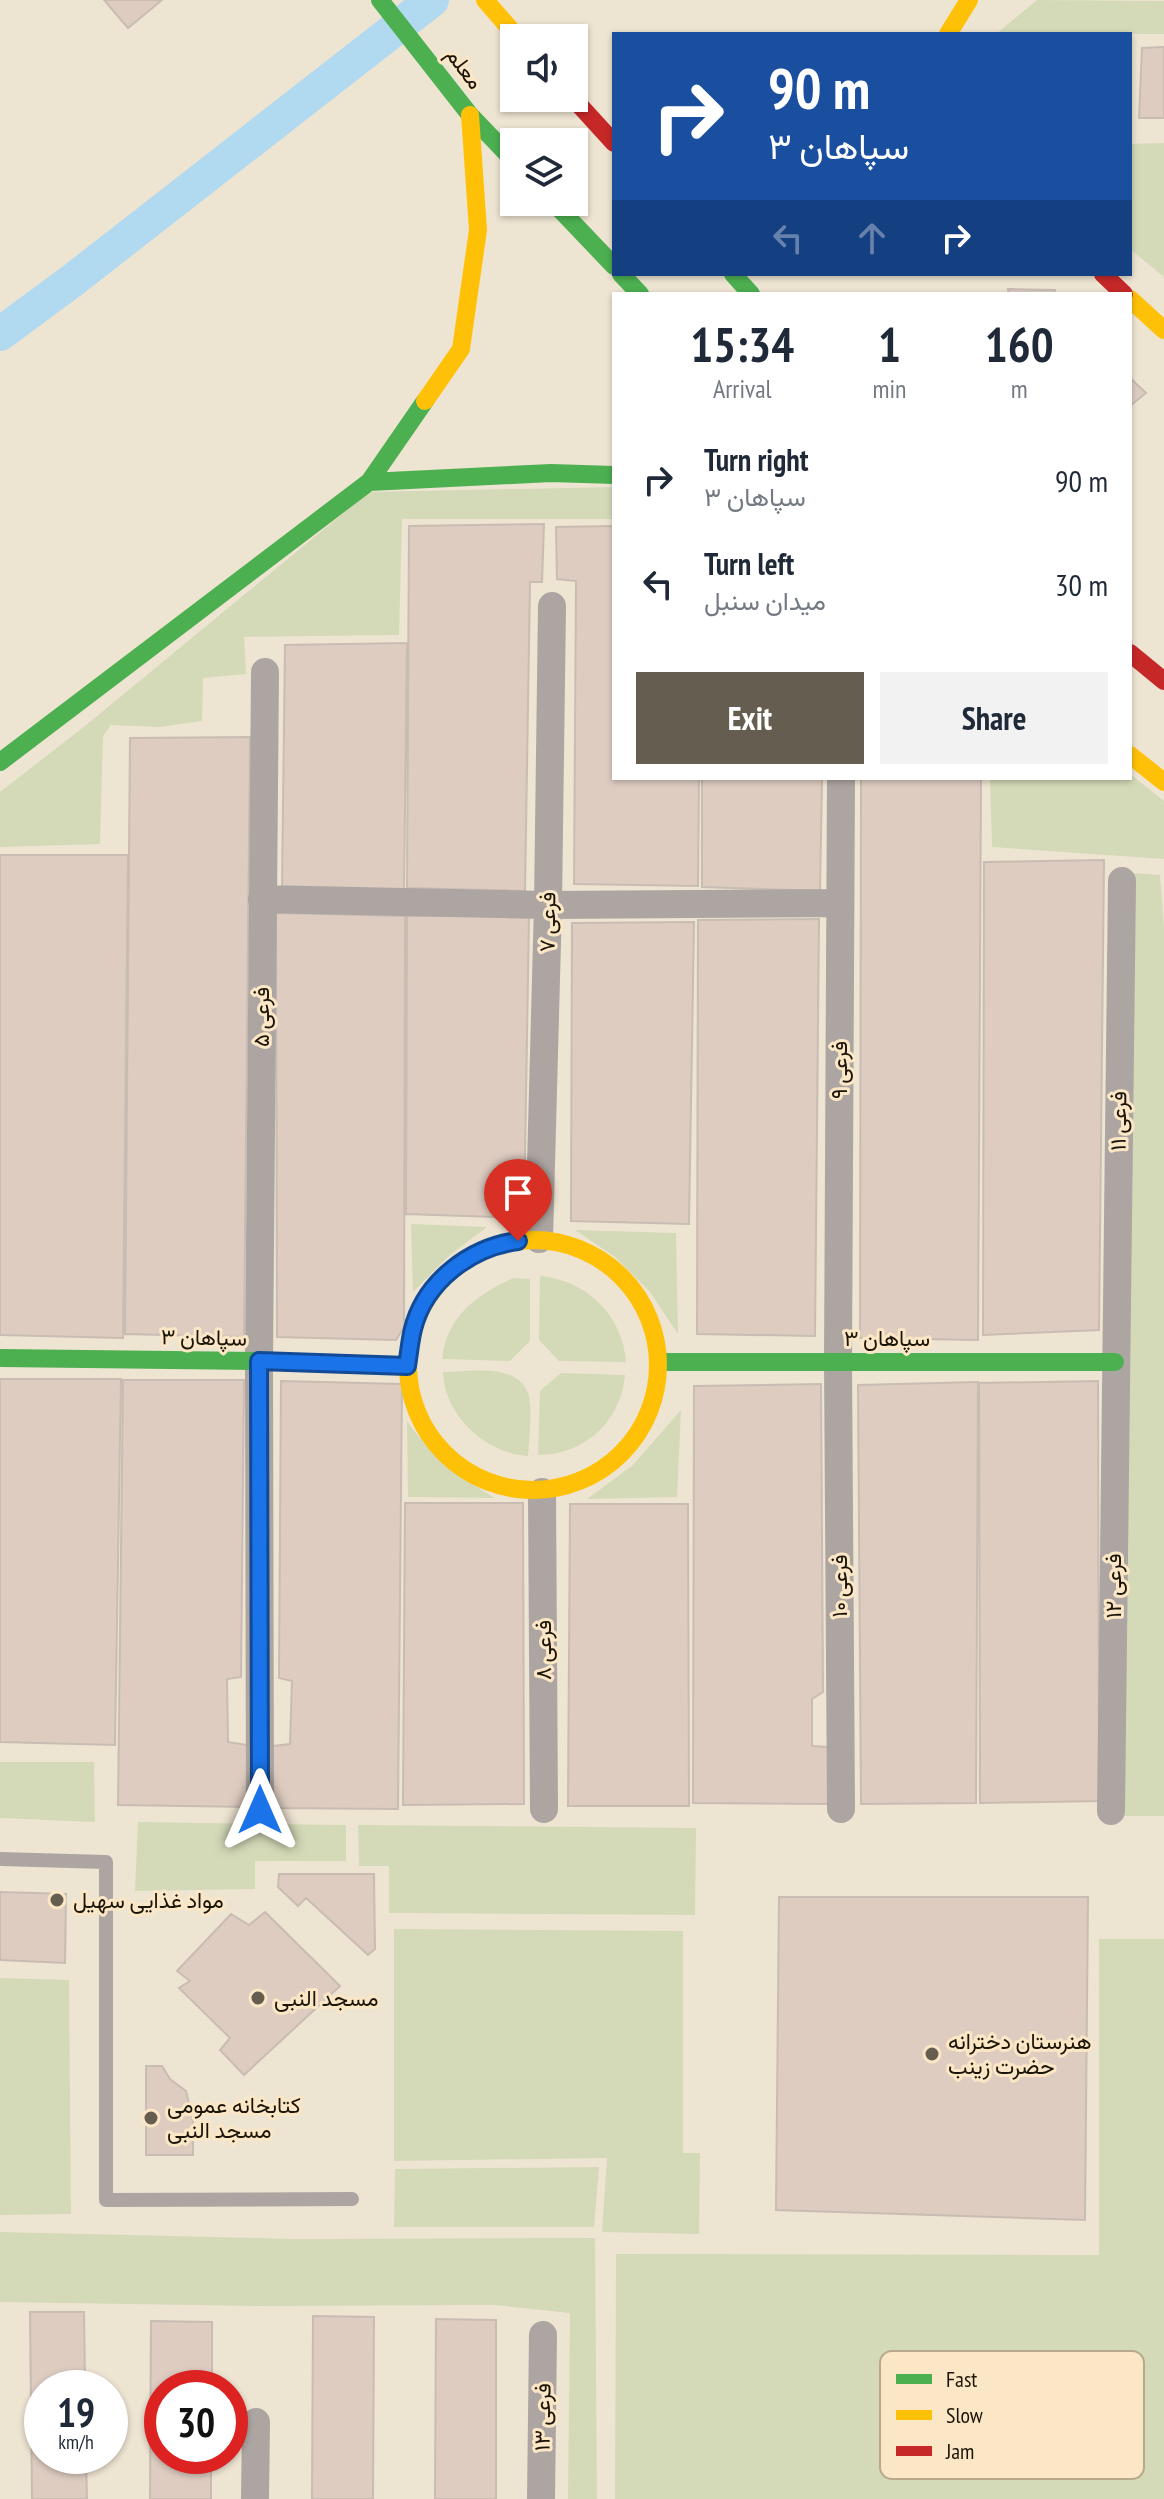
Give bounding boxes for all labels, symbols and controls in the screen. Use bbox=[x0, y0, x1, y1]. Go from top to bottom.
map controls bbox=[500, 24, 588, 216]
button: sound bbox=[500, 24, 588, 112]
street label: معلم bbox=[439, 41, 490, 95]
text: 90 m bbox=[768, 52, 870, 124]
icon: right bbox=[636, 64, 740, 168]
text: سپاهان ۳ bbox=[768, 122, 909, 169]
button: layers bbox=[500, 128, 588, 216]
icon: left bbox=[766, 216, 810, 260]
icon: ahead bbox=[850, 216, 894, 260]
icon: right bbox=[934, 216, 978, 260]
text: 15:34 bbox=[690, 313, 794, 375]
text: 1 bbox=[878, 313, 901, 375]
text: 160 bbox=[985, 313, 1054, 375]
text: Arrival bbox=[713, 372, 772, 405]
text: min bbox=[872, 372, 906, 405]
text: m bbox=[1011, 372, 1028, 405]
text: Turn right bbox=[704, 440, 808, 479]
icon: right bbox=[636, 458, 680, 502]
text: 90 m bbox=[1055, 461, 1108, 500]
text: سپاهان ۳ bbox=[704, 480, 806, 513]
text: Turn left bbox=[704, 544, 794, 583]
icon: left bbox=[636, 562, 680, 606]
text: 30 m bbox=[1055, 565, 1108, 604]
text: میدان سنبل bbox=[704, 584, 826, 617]
button: Exit bbox=[636, 672, 864, 764]
button: Share bbox=[880, 672, 1108, 764]
street label: فرعی ۷ bbox=[532, 892, 562, 952]
street label: فرعی ۵ bbox=[247, 987, 275, 1047]
street label: فرعی ۹ bbox=[825, 1041, 853, 1099]
street label: فرعی ۱۱ bbox=[1103, 1091, 1133, 1151]
pin bbox=[484, 1159, 552, 1241]
icon: arrive bbox=[496, 1171, 540, 1215]
street label: سپاهان ۳ bbox=[161, 1322, 247, 1353]
street label: سپاهان ۳ bbox=[844, 1324, 930, 1353]
street label: فرعی ۱۲ bbox=[1099, 1553, 1127, 1619]
street label: فرعی ۱۰ bbox=[825, 1555, 853, 1617]
street label: فرعی ۸ bbox=[529, 1620, 557, 1680]
position arrow bbox=[218, 1768, 302, 1852]
place label: مواد غذایی سهیل bbox=[73, 1886, 224, 1914]
marker: مواد غذایی سهیل bbox=[48, 1891, 66, 1909]
place label: مسجد النبی bbox=[274, 1984, 378, 2012]
marker: مسجد النبی bbox=[249, 1989, 267, 2007]
place label: هنرستان دخترانه حضرت زینب bbox=[948, 2027, 1092, 2080]
marker: هنرستان دخترانه حضرت زینب bbox=[923, 2045, 941, 2063]
place label: کتابخانه عمومی مسجد النبی bbox=[167, 2091, 301, 2144]
marker: کتابخانه عمومی مسجد النبی bbox=[142, 2109, 160, 2127]
legend bbox=[880, 2351, 1144, 2479]
text: Fast bbox=[946, 2365, 977, 2393]
speed limit sign: 30 bbox=[144, 2370, 248, 2474]
street label: فرعی ۱۳ bbox=[527, 2383, 557, 2451]
text: 19 bbox=[57, 2386, 95, 2438]
text: Slow bbox=[946, 2401, 983, 2429]
text: km/h bbox=[58, 2429, 94, 2455]
text: Jam bbox=[945, 2437, 974, 2465]

